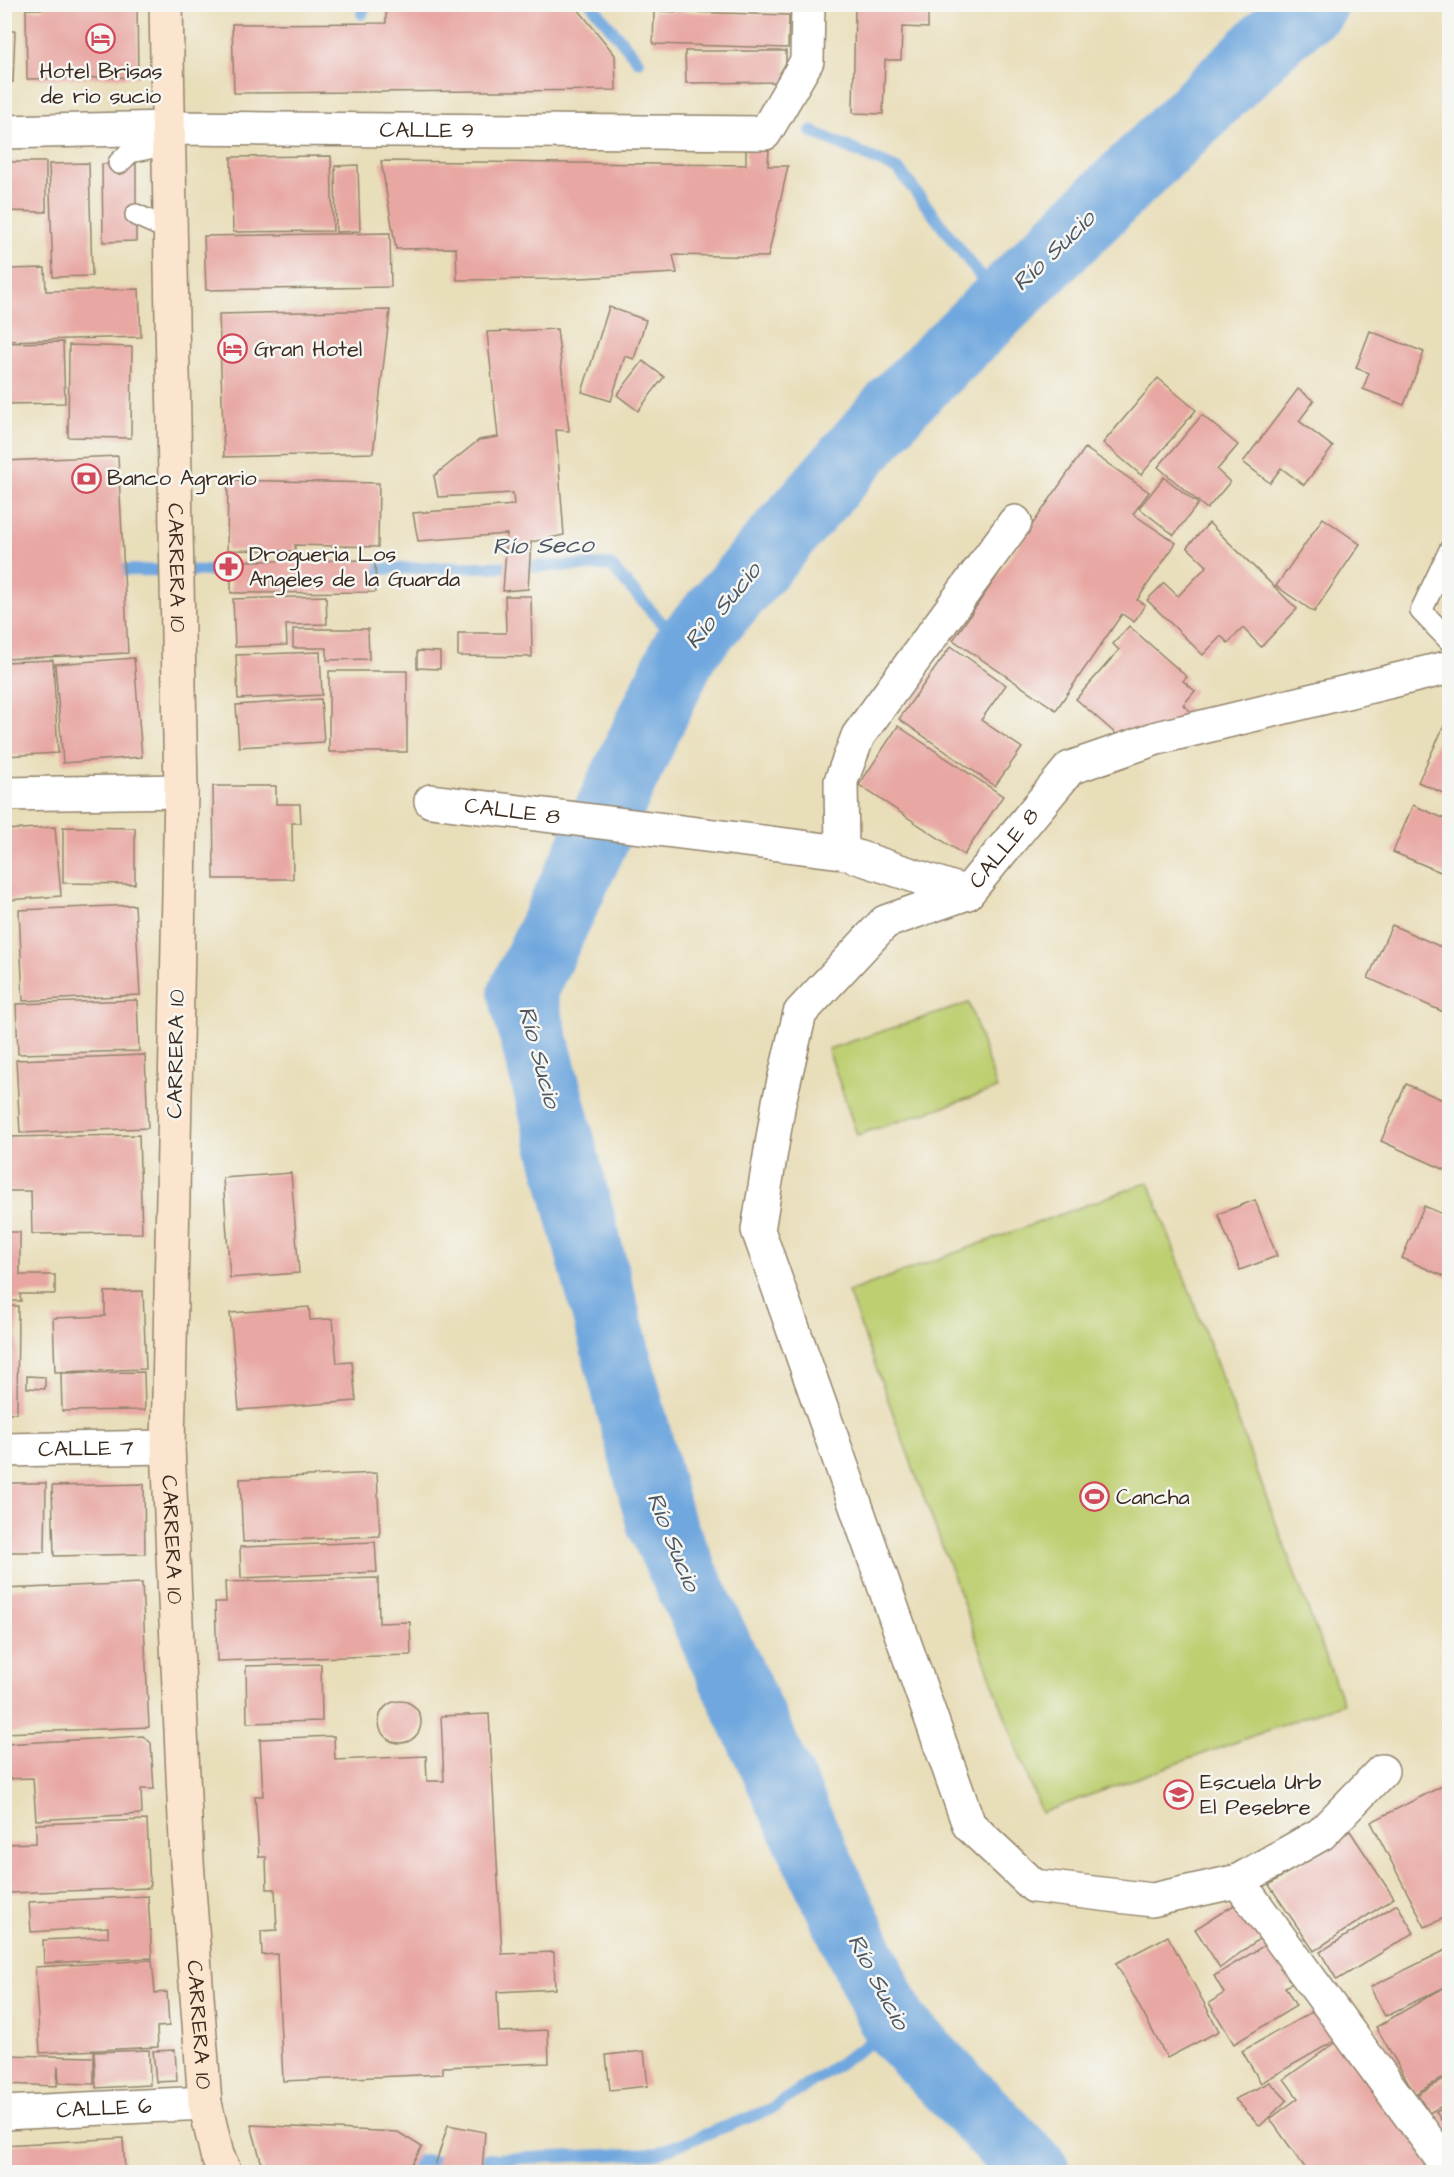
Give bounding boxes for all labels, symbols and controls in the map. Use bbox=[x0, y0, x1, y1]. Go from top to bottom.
hotel icon: Hotel Brisas de rio sucio bbox=[85, 23, 117, 55]
place label: Hotel Brisas de rio sucio bbox=[39, 56, 163, 112]
street label: CALLE 9 bbox=[380, 114, 474, 146]
water label: Río Sucio bbox=[1005, 202, 1104, 299]
hotel icon: Gran Hotel bbox=[217, 333, 249, 365]
place label: Gran Hotel bbox=[254, 334, 362, 365]
bank icon: Banco Agrario bbox=[70, 462, 102, 494]
place label: Banco Agrario bbox=[107, 463, 257, 495]
street label: CARRERA 10 bbox=[160, 503, 193, 633]
water label: Río Seco bbox=[492, 528, 595, 564]
place label: Drogueria Los Angeles de la Guarda bbox=[249, 539, 460, 596]
pharmacy icon: Drogueria Los Angeles de la Guarda bbox=[212, 551, 244, 583]
water label: Río Sucio bbox=[677, 554, 770, 657]
street label: CALLE 8 bbox=[463, 790, 562, 832]
street label: CALLE 8 bbox=[961, 801, 1046, 895]
street label: CARRERA 10 bbox=[159, 989, 193, 1119]
water label: Río Sucio bbox=[509, 1002, 569, 1113]
street label: CALLE 7 bbox=[38, 1432, 134, 1465]
street label: CARRERA 10 bbox=[154, 1474, 191, 1605]
sports icon: Cancha bbox=[1079, 1481, 1111, 1513]
place label: Cancha bbox=[1116, 1482, 1190, 1513]
water label: Río Sucio bbox=[638, 1488, 709, 1598]
place label: Escuela Urb El Pesebre bbox=[1200, 1767, 1321, 1823]
school or university icon: Escuela Urb El Pesebre bbox=[1163, 1779, 1195, 1811]
water label: Río Sucio bbox=[839, 1928, 918, 2037]
street label: CARRERA 10 bbox=[179, 1959, 219, 2091]
street label: CALLE 6 bbox=[55, 2090, 153, 2126]

